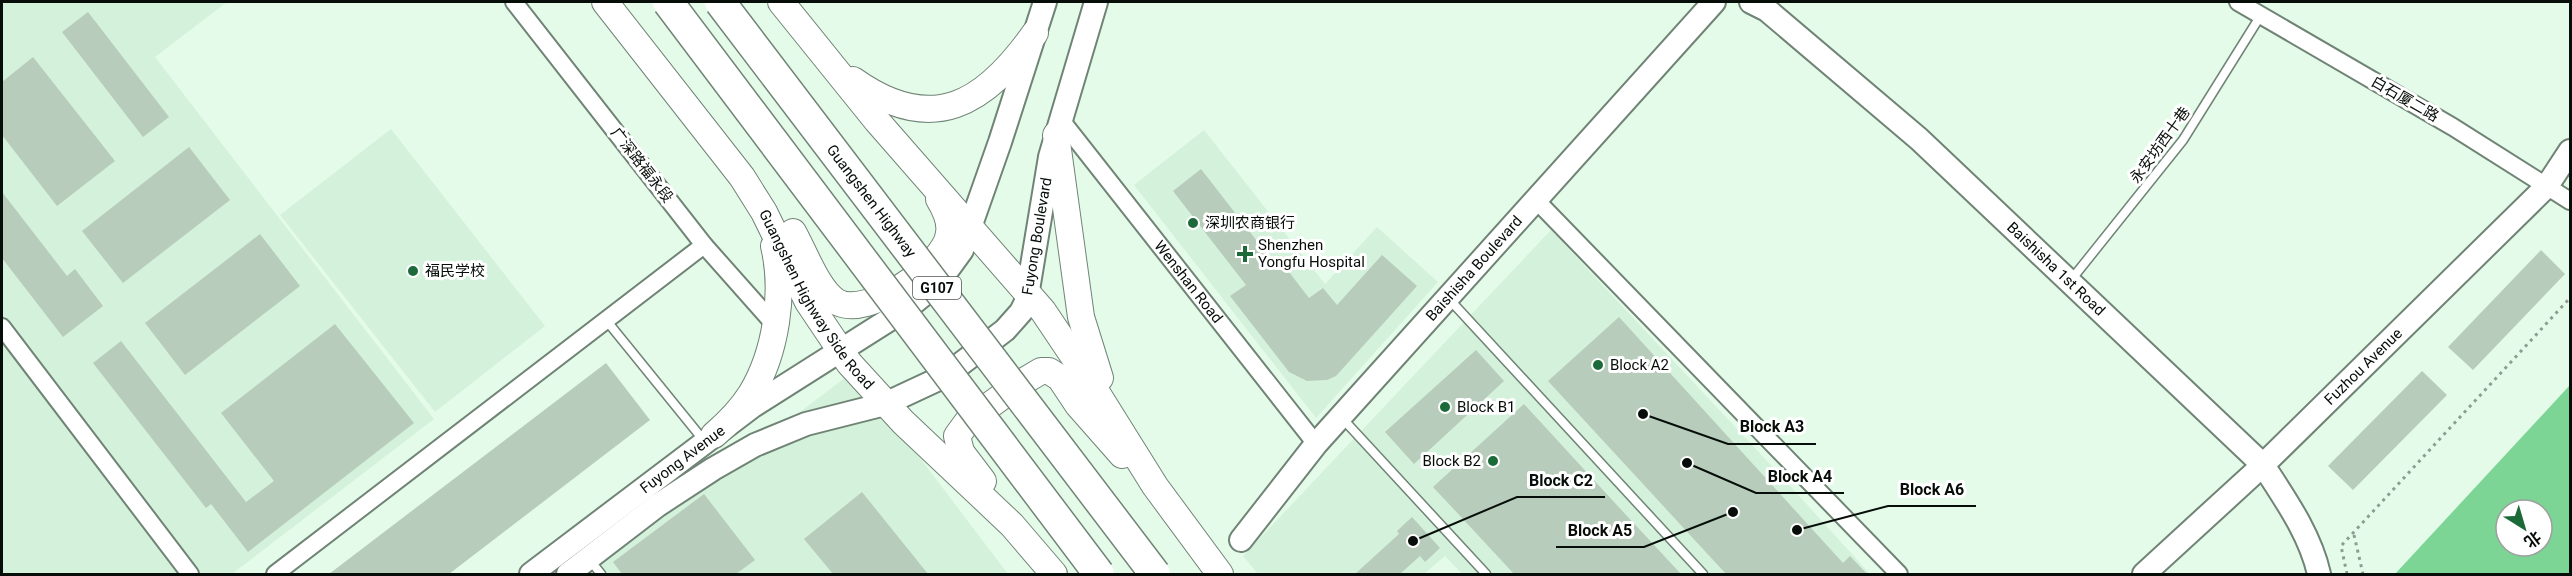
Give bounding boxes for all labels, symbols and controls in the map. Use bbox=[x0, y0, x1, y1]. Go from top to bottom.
street label: 白石厦二路 bbox=[2368, 72, 2442, 126]
street label: 永安坊西十巷 bbox=[2126, 103, 2194, 187]
street label: 广深路福永段 bbox=[607, 124, 677, 206]
street label: Guangshen Highway bbox=[823, 141, 920, 261]
street label: Fuyong Boulevard bbox=[1018, 176, 1055, 296]
street label: Guangshen Highway Side Road bbox=[755, 207, 878, 393]
street label: Baishisha Boulevard bbox=[1422, 212, 1526, 325]
place label: 深圳农商银行 bbox=[1205, 214, 1295, 232]
marker: 深圳农商银行 bbox=[1186, 216, 1200, 230]
street label: Baishisha 1st Road bbox=[2003, 218, 2109, 319]
place label: Shenzhen Yongfu Hospital bbox=[1258, 236, 1365, 271]
street label: Wenshan Road bbox=[1150, 237, 1226, 327]
marker: Shenzhen Yongfu Hospital bbox=[1236, 245, 1254, 263]
place label: 福民学校 bbox=[425, 262, 485, 280]
marker: 福民学校 bbox=[406, 264, 420, 278]
road number: G107 bbox=[913, 277, 961, 299]
street label: Fuzhou Avenue bbox=[2321, 324, 2406, 409]
place label: Block A2 bbox=[1610, 356, 1669, 374]
marker: Block A2 bbox=[1591, 358, 1605, 372]
place label: Block B1 bbox=[1457, 398, 1516, 416]
marker: Block B1 bbox=[1438, 400, 1452, 414]
callout: Block A3 bbox=[1728, 410, 1816, 444]
text: Block A3 bbox=[1740, 417, 1804, 436]
street label: Fuyong Avenue bbox=[637, 422, 728, 497]
place label: Block B2 bbox=[1423, 452, 1481, 470]
marker: Block B2 bbox=[1486, 454, 1500, 468]
callout: Block A4 bbox=[1756, 459, 1844, 493]
callout: Block C2 bbox=[1517, 463, 1605, 497]
text: Block A4 bbox=[1768, 467, 1832, 486]
text: Block C2 bbox=[1529, 471, 1593, 490]
callout: Block A6 bbox=[1888, 472, 1976, 506]
text: Block A6 bbox=[1900, 480, 1964, 499]
north arrow bbox=[2494, 498, 2554, 558]
callout: Block A5 bbox=[1556, 513, 1644, 547]
text: Block A5 bbox=[1568, 521, 1632, 540]
text: 北 bbox=[2521, 527, 2545, 552]

